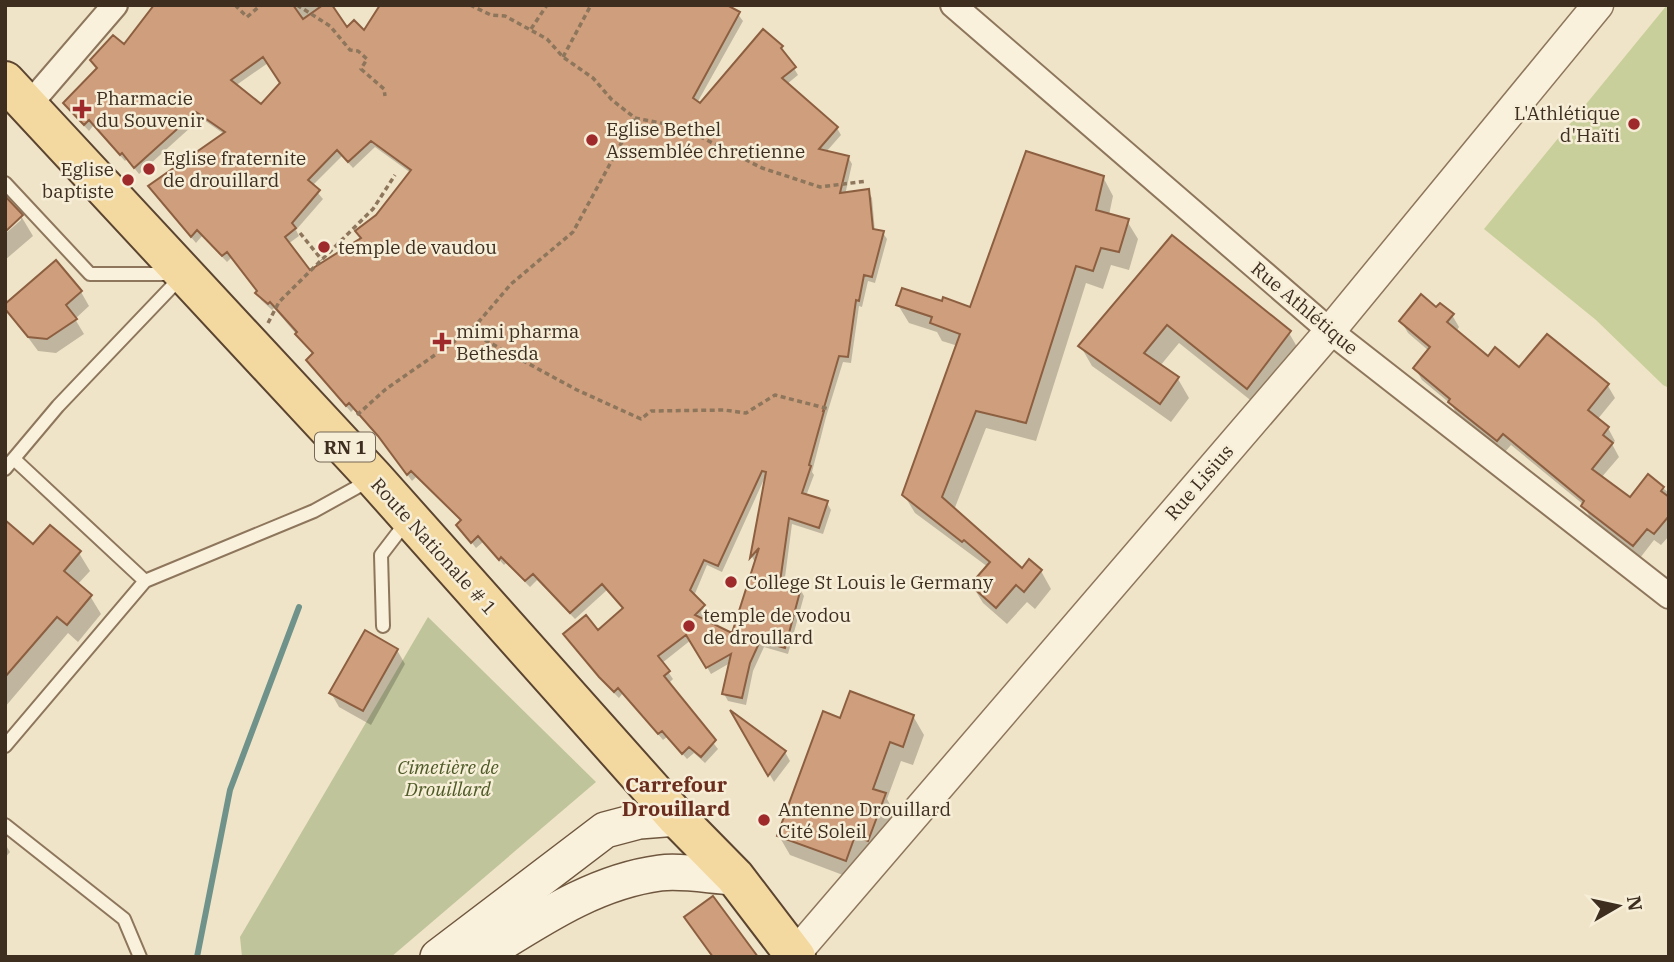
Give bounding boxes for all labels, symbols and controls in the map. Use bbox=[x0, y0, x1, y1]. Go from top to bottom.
place label: Pharmacie du Souvenir bbox=[96, 86, 205, 132]
marker: Pharmacie du Souvenir bbox=[74, 101, 90, 117]
place label: L'Athlétique d'Haïti bbox=[1514, 101, 1620, 147]
marker: L'Athlétique d'Haïti bbox=[1626, 116, 1642, 132]
place label: Eglise Bethel Assemblée chretienne bbox=[606, 117, 805, 163]
marker: Eglise Bethel Assemblée chretienne bbox=[584, 132, 600, 148]
place label: Eglise fraternite de drouillard bbox=[163, 146, 306, 192]
place label: Eglise baptiste bbox=[42, 157, 114, 203]
marker: Eglise fraternite de drouillard bbox=[141, 161, 157, 177]
marker: Eglise baptiste bbox=[120, 172, 136, 188]
place label: temple de vaudou bbox=[338, 235, 497, 259]
marker: temple de vaudou bbox=[316, 239, 332, 255]
street label: Rue Athlétique bbox=[1247, 256, 1363, 360]
place label: mimi pharma Bethesda bbox=[456, 319, 579, 365]
marker: mimi pharma Bethesda bbox=[434, 334, 450, 350]
road number: RN 1 bbox=[315, 432, 375, 462]
street label: Rue Lisius bbox=[1160, 439, 1238, 525]
street label: Route Nationale # 1 bbox=[366, 472, 502, 620]
place label: College St Louis le Germany bbox=[745, 570, 994, 594]
marker: College St Louis le Germany bbox=[723, 574, 739, 590]
place label: temple de vodou de droullard bbox=[703, 603, 851, 649]
marker: temple de vodou de droullard bbox=[681, 618, 697, 634]
park label: Cimetière de Drouillard bbox=[397, 755, 499, 801]
district label: Carrefour Drouillard bbox=[622, 770, 730, 822]
place label: Antenne Drouillard Cité Soleil bbox=[778, 797, 951, 843]
marker: Antenne Drouillard Cité Soleil bbox=[756, 812, 772, 828]
north arrow bbox=[1583, 871, 1653, 941]
text: N bbox=[1622, 894, 1648, 913]

